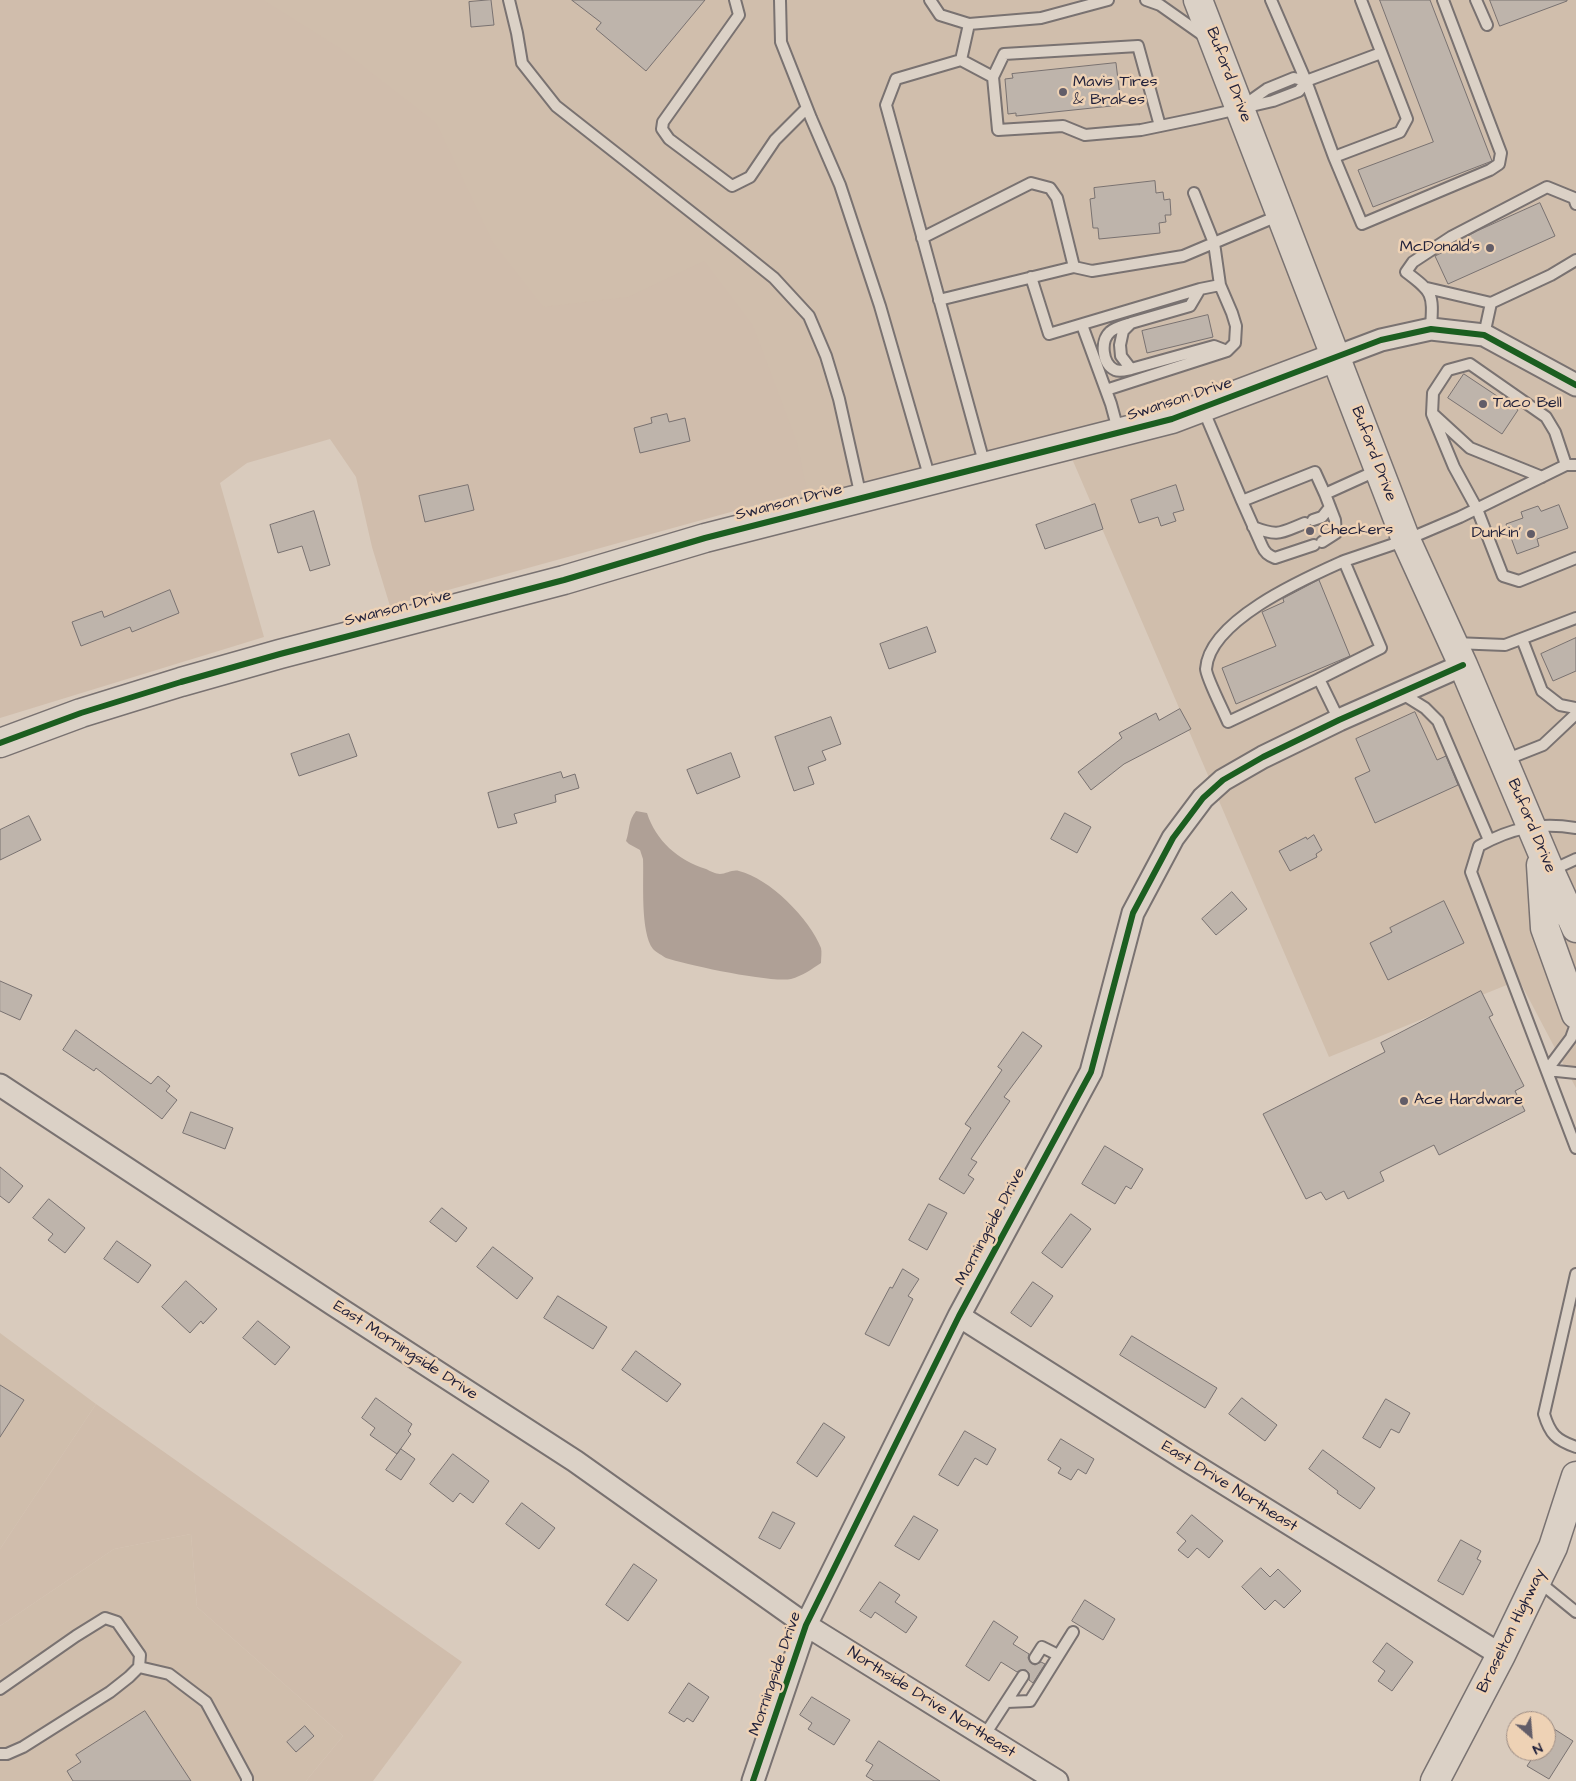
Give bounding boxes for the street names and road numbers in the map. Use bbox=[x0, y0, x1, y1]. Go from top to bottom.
street label: Buford Drive bbox=[1201, 25, 1255, 125]
street label: Swanson Drive bbox=[1125, 374, 1235, 426]
street label: Buford Drive bbox=[1346, 404, 1400, 504]
street label: Swanson Drive bbox=[734, 480, 844, 526]
street label: Swanson Drive bbox=[343, 586, 453, 632]
street label: Buford Drive bbox=[1503, 776, 1559, 876]
street label: Morningside Drive bbox=[952, 1165, 1030, 1289]
street label: East Morningside Drive bbox=[329, 1297, 481, 1405]
street label: East Drive Northeast bbox=[1157, 1437, 1301, 1537]
street label: Braselton Highway bbox=[1474, 1566, 1550, 1696]
street label: Morningside Drive bbox=[746, 1609, 806, 1739]
street label: Northside Drive Northeast bbox=[843, 1643, 1019, 1763]

